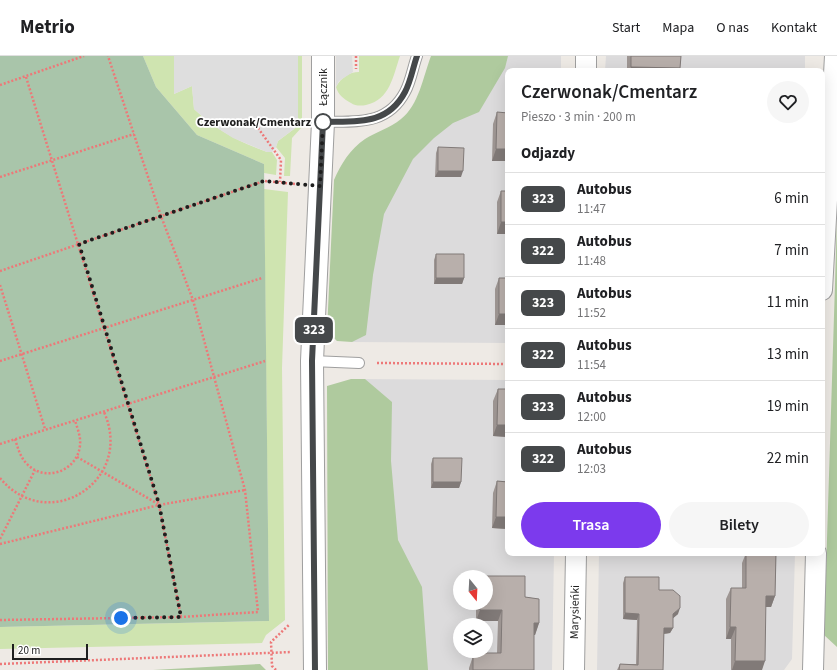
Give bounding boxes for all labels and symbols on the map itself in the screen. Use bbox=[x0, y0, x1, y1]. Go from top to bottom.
street label: Łącznik bbox=[315, 68, 332, 107]
marker: Czerwonak/Cmentarz bbox=[314, 113, 332, 131]
place label: Czerwonak/Cmentarz bbox=[197, 114, 311, 131]
line badge: 323 bbox=[291, 317, 337, 343]
north arrow bbox=[453, 570, 493, 610]
street label: Marysieńki bbox=[566, 585, 584, 639]
your location bbox=[111, 608, 131, 628]
scale bar bbox=[12, 642, 88, 661]

